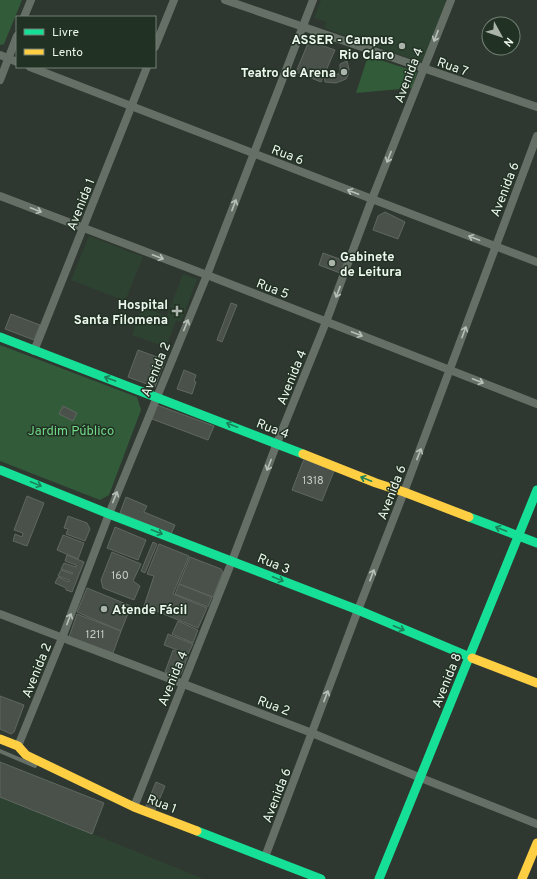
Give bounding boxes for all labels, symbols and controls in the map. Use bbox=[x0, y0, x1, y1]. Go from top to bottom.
legend bbox=[16, 16, 156, 68]
north arrow bbox=[481, 16, 521, 56]
text: Livre bbox=[52, 25, 79, 41]
one-way arrow bbox=[432, 30, 440, 42]
place label: ASSER - Campus Rio Claro bbox=[291, 33, 394, 64]
text: N bbox=[500, 34, 516, 49]
marker: ASSER - Campus Rio Claro bbox=[397, 41, 407, 51]
text: Lento bbox=[52, 45, 83, 61]
street label: Avenida 4 bbox=[392, 46, 428, 106]
street label: Rua 7 bbox=[435, 55, 470, 81]
place label: Teatro de Arena bbox=[241, 66, 336, 82]
marker: Teatro de Arena bbox=[339, 67, 349, 77]
street label: Rua 6 bbox=[269, 142, 306, 169]
one-way arrow bbox=[384, 151, 392, 163]
street label: Avenida 6 bbox=[488, 160, 524, 219]
street label: Avenida 1 bbox=[64, 176, 99, 233]
one-way arrow bbox=[347, 187, 359, 195]
one-way arrow bbox=[230, 199, 238, 211]
one-way arrow bbox=[30, 207, 42, 215]
one-way arrow bbox=[469, 233, 481, 241]
place label: Gabinete de Leitura bbox=[340, 250, 402, 281]
one-way arrow bbox=[151, 253, 163, 261]
marker: Gabinete de Leitura bbox=[327, 258, 337, 268]
street label: Rua 5 bbox=[254, 276, 291, 303]
one-way arrow bbox=[333, 285, 341, 297]
place label: Hospital Santa Filomena bbox=[74, 298, 168, 329]
marker: Hospital Santa Filomena bbox=[171, 305, 183, 317]
one-way arrow bbox=[182, 320, 190, 332]
one-way arrow bbox=[461, 326, 469, 338]
one-way arrow bbox=[351, 331, 363, 339]
street label: Avenida 2 bbox=[139, 340, 175, 399]
street label: Avenida 4 bbox=[275, 348, 311, 408]
one-way arrow bbox=[105, 374, 117, 382]
one-way arrow bbox=[472, 378, 484, 386]
street label: Rua 4 bbox=[254, 416, 291, 443]
one-way arrow bbox=[226, 421, 238, 429]
park label: Jardim Público bbox=[28, 424, 114, 440]
one-way arrow bbox=[415, 448, 423, 460]
one-way arrow bbox=[264, 458, 272, 470]
street label: Avenida 6 bbox=[375, 463, 411, 522]
house number: 1318 bbox=[302, 474, 324, 488]
one-way arrow bbox=[360, 474, 372, 482]
one-way arrow bbox=[30, 481, 42, 489]
one-way arrow bbox=[112, 492, 120, 504]
one-way arrow bbox=[495, 524, 507, 532]
one-way arrow bbox=[151, 529, 163, 537]
street label: Rua 3 bbox=[255, 551, 292, 579]
house number: 160 bbox=[111, 569, 129, 583]
one-way arrow bbox=[369, 569, 376, 581]
one-way arrow bbox=[272, 575, 284, 583]
place label: Atende Fácil bbox=[112, 603, 187, 619]
marker: Atende Fácil bbox=[99, 604, 109, 614]
one-way arrow bbox=[66, 613, 74, 625]
one-way arrow bbox=[392, 624, 404, 632]
house number: 1211 bbox=[85, 628, 105, 642]
street label: Avenida 2 bbox=[20, 641, 56, 700]
street label: Avenida 4 bbox=[156, 649, 192, 709]
street label: Avenida 8 bbox=[430, 651, 466, 710]
one-way arrow bbox=[322, 691, 330, 703]
street label: Rua 2 bbox=[255, 693, 292, 720]
street label: Avenida 6 bbox=[260, 766, 296, 825]
street label: Rua 1 bbox=[144, 792, 178, 818]

